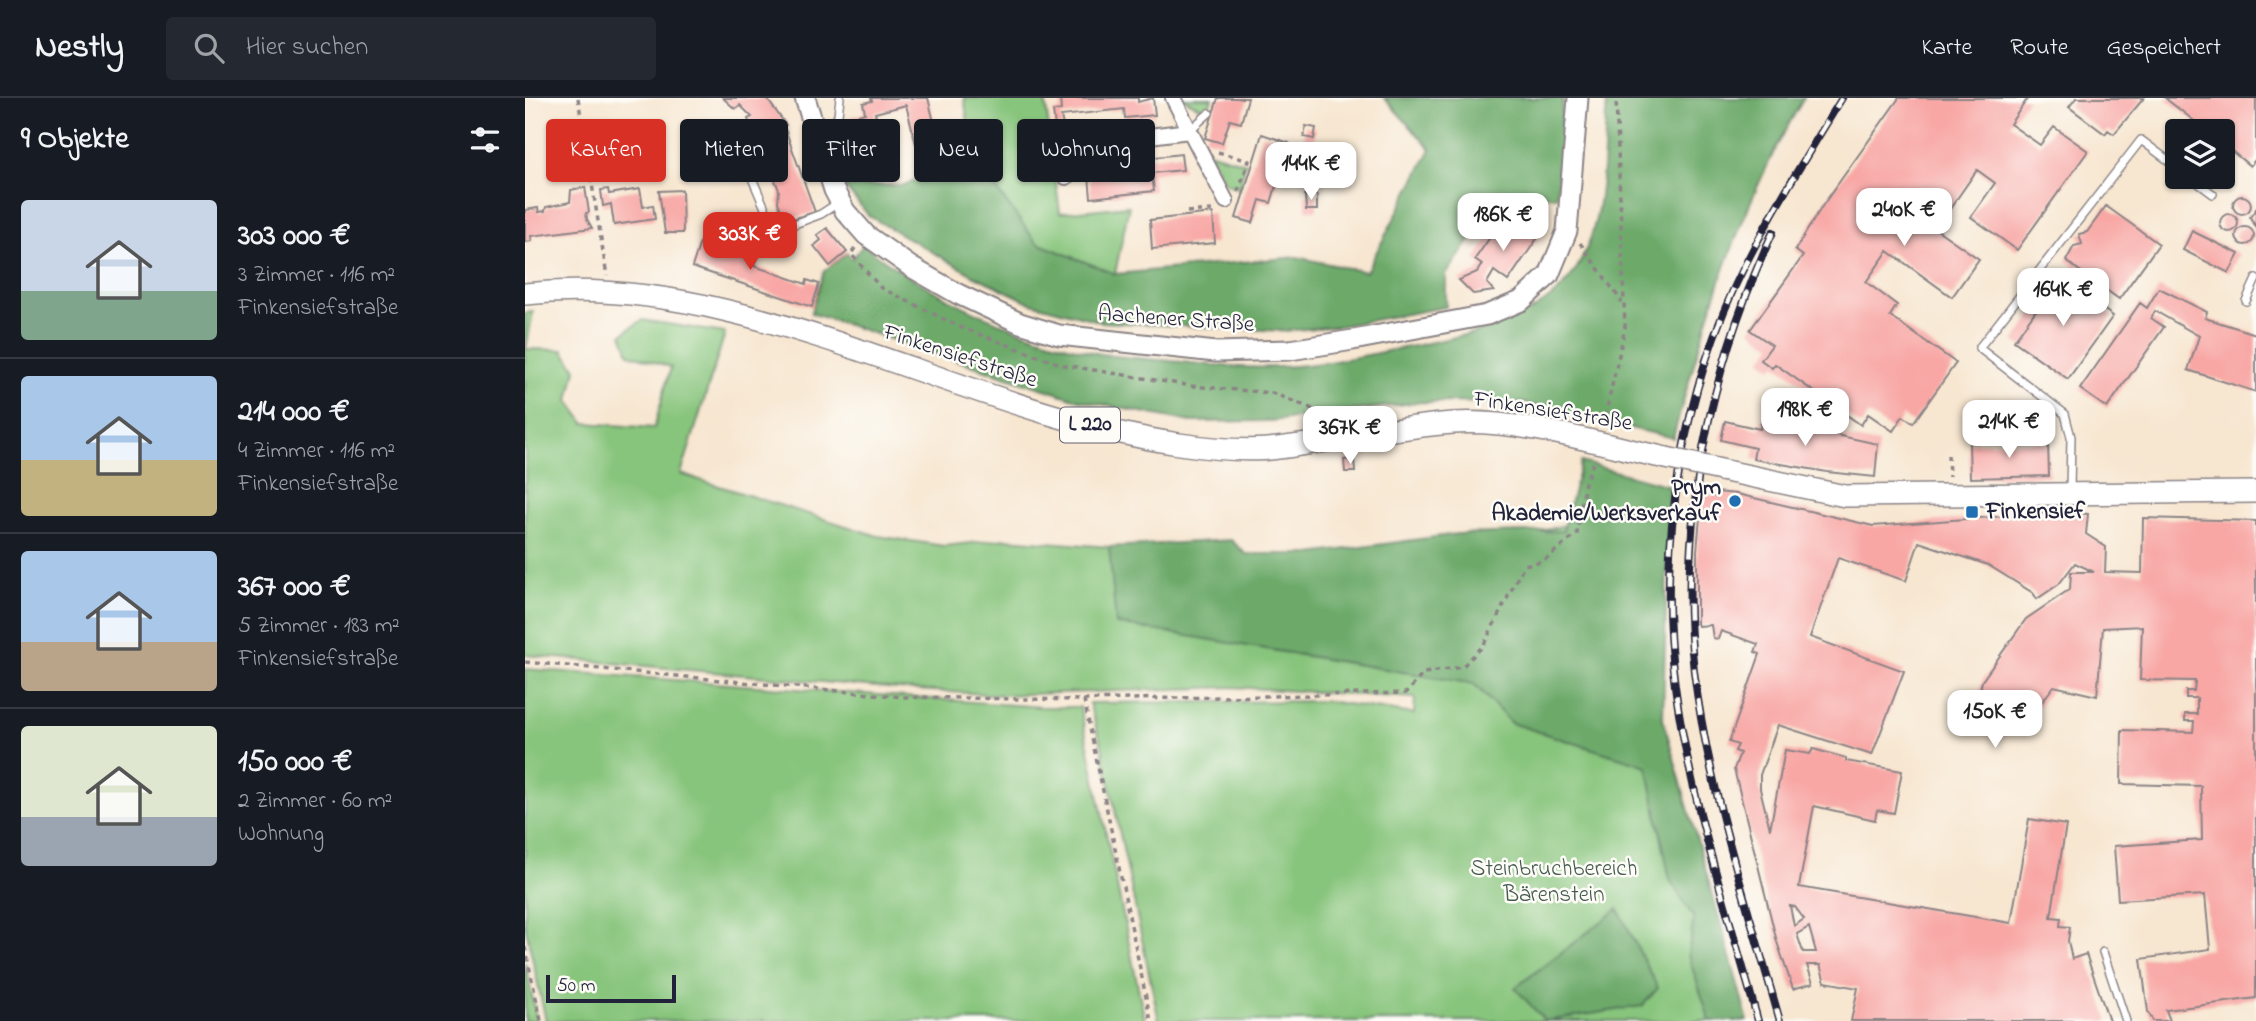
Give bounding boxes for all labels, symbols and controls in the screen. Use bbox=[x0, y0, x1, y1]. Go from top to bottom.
search box bbox=[166, 17, 656, 80]
text: Nestly bbox=[35, 24, 124, 72]
icon: search bbox=[190, 29, 228, 67]
text: Hier suchen bbox=[246, 29, 368, 67]
text: Karte bbox=[1921, 31, 1972, 66]
text: Route bbox=[2010, 31, 2069, 66]
text: Gespeichert bbox=[2107, 31, 2221, 66]
text: 9 Objekte bbox=[21, 118, 129, 162]
chip: Kaufen bbox=[546, 119, 666, 182]
chip: Mieten bbox=[680, 119, 788, 182]
chip: Filter bbox=[802, 119, 900, 182]
chip: Neu bbox=[914, 119, 1003, 182]
chip: Wohnung bbox=[1017, 119, 1155, 182]
map controls bbox=[2165, 119, 2235, 189]
button: layers bbox=[2165, 119, 2235, 189]
icon: filters bbox=[466, 121, 504, 159]
pin: 144K € bbox=[1254, 142, 1368, 202]
text: 144K € bbox=[1281, 148, 1341, 181]
pin: 240K € bbox=[1847, 188, 1961, 248]
pin: 186K € bbox=[1446, 194, 1560, 253]
text: 240K € bbox=[1872, 194, 1936, 227]
text: 186K € bbox=[1474, 199, 1533, 232]
pin: 303K € bbox=[693, 212, 807, 272]
text: 303 000 € bbox=[238, 215, 351, 259]
text: 303K € bbox=[719, 218, 781, 251]
icon: home bbox=[77, 228, 161, 312]
text: 3 Zimmer · 116 m² bbox=[238, 259, 395, 292]
pin: 164K € bbox=[2006, 268, 2120, 328]
text: 164K € bbox=[2033, 274, 2093, 307]
text: Finkensiefstraße bbox=[238, 292, 398, 325]
street label: Aachener Straße bbox=[1097, 298, 1256, 342]
street label: Finkensiefstraße bbox=[878, 316, 1042, 398]
street label: Finkensiefstraße bbox=[1470, 383, 1635, 441]
pin: 198K € bbox=[1748, 388, 1862, 448]
text: 214 000 € bbox=[238, 391, 350, 435]
text: 198K € bbox=[1777, 394, 1833, 427]
pin: 214K € bbox=[1952, 400, 2066, 460]
icon: home bbox=[77, 404, 161, 488]
pin: 367K € bbox=[1293, 406, 1407, 466]
text: 214K € bbox=[1978, 406, 2040, 439]
road number: L 220 bbox=[1060, 408, 1120, 442]
text: 367K € bbox=[1319, 412, 1381, 445]
text: 4 Zimmer · 116 m² bbox=[238, 435, 395, 468]
text: Finkensiefstraße bbox=[238, 468, 398, 501]
place label: Prym Akademie/Werksverkauf bbox=[1491, 472, 1722, 531]
marker: Prym Akademie/Werksverkauf bbox=[1727, 493, 1743, 509]
place label: Finkensief bbox=[1985, 496, 2086, 529]
marker: Finkensief bbox=[1964, 504, 1980, 520]
text: 367 000 € bbox=[238, 566, 351, 610]
icon: home bbox=[77, 579, 161, 663]
text: 5 Zimmer · 183 m² bbox=[238, 610, 400, 643]
text: Finkensiefstraße bbox=[238, 643, 398, 676]
pin: 150K € bbox=[1938, 690, 2052, 750]
text: 150K € bbox=[1963, 696, 2027, 729]
text: 150 000 € bbox=[238, 741, 352, 785]
icon: home bbox=[77, 754, 161, 838]
text: 2 Zimmer · 60 m² bbox=[238, 785, 392, 818]
text: Wohnung bbox=[238, 818, 324, 851]
park label: Steinbruchbereich Bärenstein bbox=[1471, 853, 1637, 912]
scale bar bbox=[546, 972, 675, 1004]
text: 50 m bbox=[557, 973, 596, 1000]

